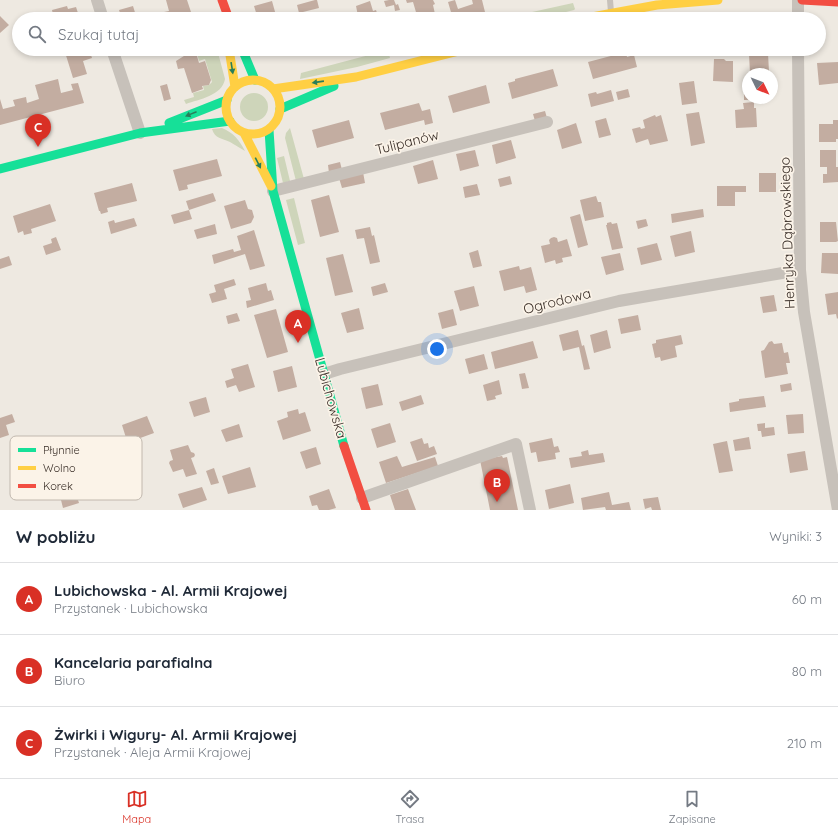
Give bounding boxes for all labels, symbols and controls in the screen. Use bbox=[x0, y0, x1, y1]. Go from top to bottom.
search box bbox=[12, 12, 826, 56]
icon: search bbox=[26, 23, 48, 45]
text: Szukaj tutaj bbox=[58, 25, 139, 44]
one-way arrow bbox=[229, 62, 235, 74]
north arrow bbox=[742, 68, 778, 104]
one-way arrow bbox=[312, 79, 324, 85]
one-way arrow bbox=[184, 112, 196, 118]
pin: C bbox=[25, 114, 51, 147]
street label: Tulipanów bbox=[373, 125, 441, 159]
one-way arrow bbox=[255, 157, 261, 168]
street label: Henryka Dąbrowskiego bbox=[775, 157, 799, 309]
street label: Ogrodowa bbox=[521, 284, 593, 318]
pin: A bbox=[285, 310, 311, 343]
your location bbox=[427, 339, 447, 359]
street label: Lubichowska bbox=[311, 355, 351, 441]
legend bbox=[10, 436, 142, 500]
text: Płynnie bbox=[43, 443, 80, 457]
text: Wolno bbox=[43, 461, 76, 475]
pin: B bbox=[484, 469, 510, 502]
text: Korek bbox=[43, 479, 73, 493]
text: W pobliżu bbox=[16, 526, 96, 547]
text: Wyniki: 3 bbox=[769, 528, 822, 544]
text: Lubichowska - Al. Armii Krajowej bbox=[54, 581, 287, 600]
text: A bbox=[25, 591, 33, 607]
text: 60 m bbox=[792, 591, 822, 607]
text: Przystanek · Lubichowska bbox=[54, 600, 208, 616]
text: Kancelaria parafialna bbox=[54, 653, 213, 672]
text: B bbox=[25, 663, 33, 679]
text: 80 m bbox=[792, 663, 822, 679]
text: Biuro bbox=[54, 672, 85, 688]
text: Żwirki i Wigury- Al. Armii Krajowej bbox=[54, 725, 297, 744]
text: C bbox=[25, 735, 33, 751]
text: 210 m bbox=[787, 735, 822, 751]
text: Przystanek · Aleja Armii Krajowej bbox=[54, 744, 251, 760]
tab: Mapa bbox=[122, 788, 151, 826]
tab: Trasa bbox=[396, 788, 424, 826]
tab: Zapisane bbox=[669, 788, 716, 826]

